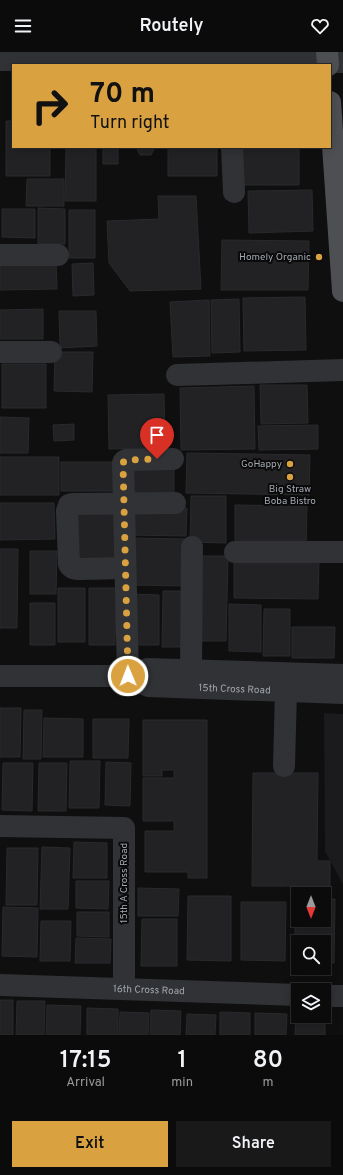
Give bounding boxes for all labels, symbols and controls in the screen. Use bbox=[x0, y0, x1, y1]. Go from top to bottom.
icon: menu bbox=[12, 15, 34, 37]
text: Routely bbox=[139, 15, 204, 38]
icon: heart bbox=[309, 15, 331, 37]
text: 70 m bbox=[90, 77, 155, 113]
icon: right bbox=[24, 80, 76, 132]
text: Turn right bbox=[90, 112, 170, 135]
place label: Homely Organic bbox=[239, 251, 311, 264]
marker: Homely Organic bbox=[314, 252, 324, 262]
pin bbox=[140, 418, 174, 459]
icon: arrive bbox=[146, 424, 168, 446]
place label: GoHappy bbox=[241, 458, 282, 471]
marker: GoHappy bbox=[285, 459, 295, 469]
marker: Big Straw Boba Bistro bbox=[285, 472, 295, 482]
place label: Big Straw Boba Bistro bbox=[264, 483, 316, 508]
position arrow bbox=[107, 655, 149, 697]
street label: 15th Cross Road bbox=[198, 681, 271, 697]
street label: 15th A Cross Road bbox=[118, 843, 131, 923]
north arrow bbox=[291, 887, 331, 927]
map controls bbox=[291, 887, 331, 1023]
button: search bbox=[291, 935, 331, 975]
street label: 16th Cross Road bbox=[113, 982, 185, 998]
button: layers bbox=[291, 983, 331, 1023]
text: 17:15 bbox=[60, 1046, 111, 1076]
text: 1 bbox=[177, 1046, 187, 1076]
text: 80 bbox=[253, 1046, 283, 1076]
text: Arrival bbox=[66, 1075, 105, 1091]
text: min bbox=[171, 1075, 193, 1091]
text: m bbox=[262, 1075, 273, 1091]
button: Exit bbox=[12, 1121, 168, 1167]
button: Share bbox=[176, 1121, 331, 1167]

